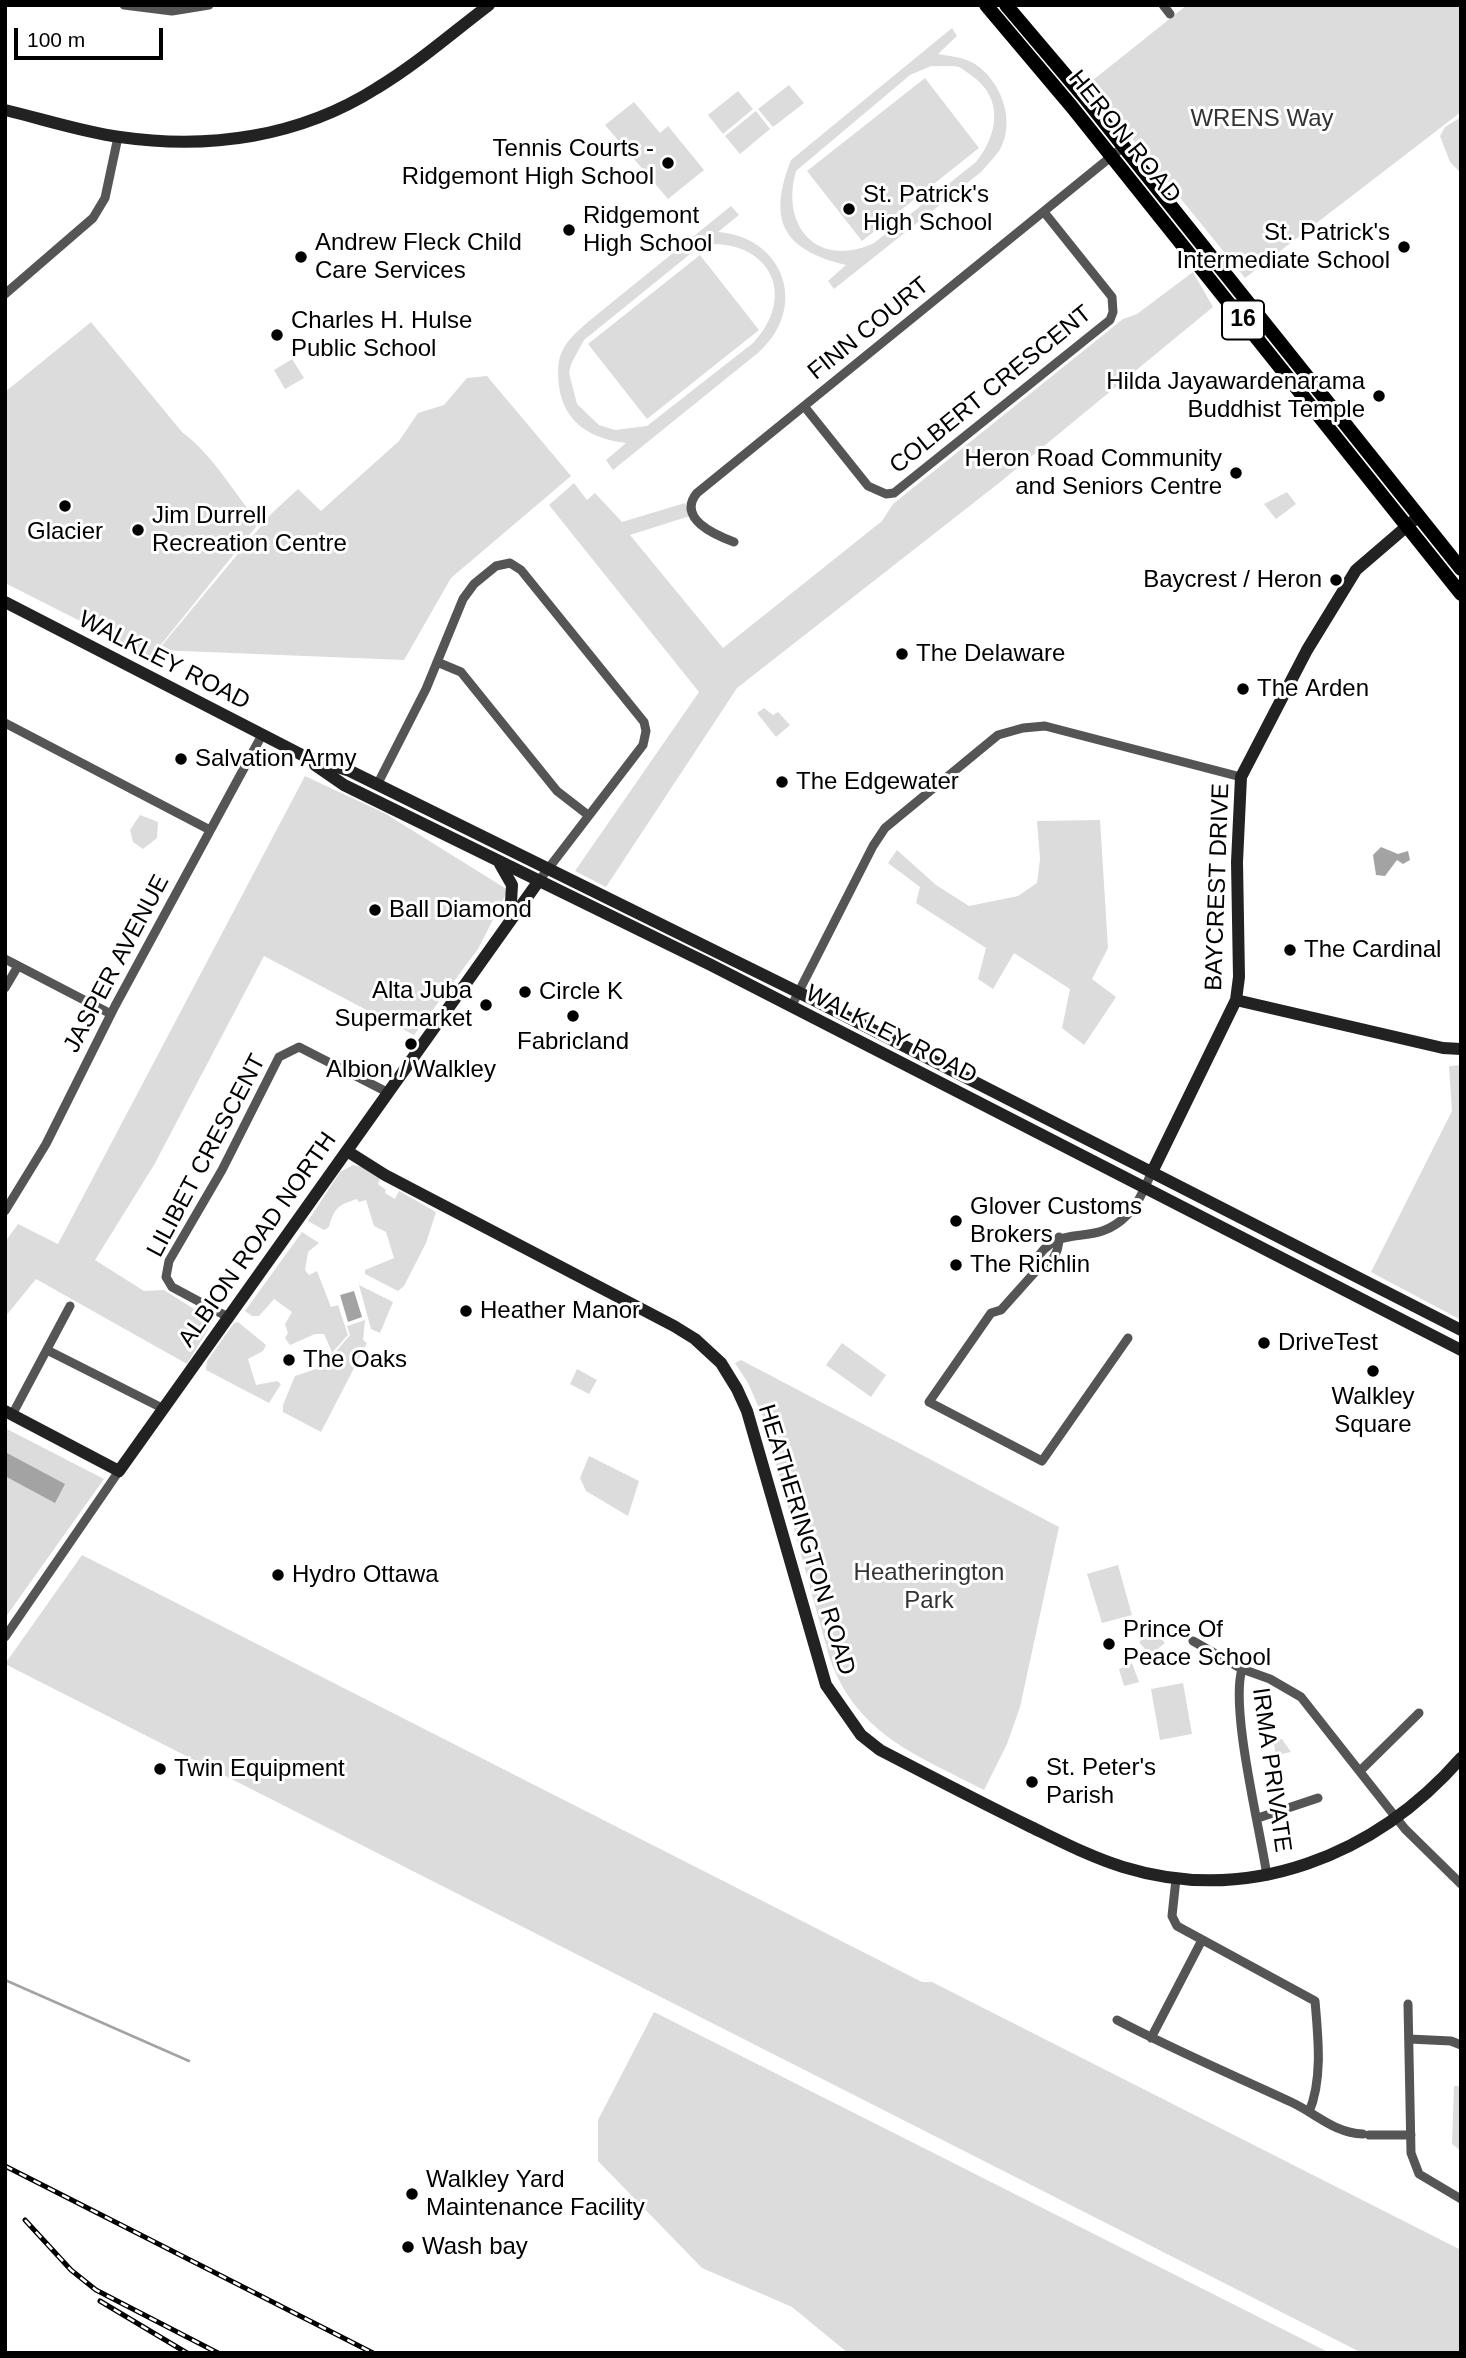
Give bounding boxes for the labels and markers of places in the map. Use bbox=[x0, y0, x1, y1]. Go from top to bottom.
place label: Tennis Courts - Ridgemont High School bbox=[402, 135, 654, 191]
marker: Tennis Courts - Ridgemont High School bbox=[660, 155, 676, 171]
place label: St. Patrick's High School bbox=[863, 181, 992, 237]
marker: St. Patrick's High School bbox=[841, 201, 857, 217]
place label: Ridgemont High School bbox=[583, 202, 712, 258]
place label: St. Patrick's Intermediate School bbox=[1177, 219, 1390, 275]
marker: Ridgemont High School bbox=[561, 222, 577, 238]
place label: Andrew Fleck Child Care Services bbox=[315, 229, 522, 285]
marker: St. Patrick's Intermediate School bbox=[1396, 239, 1412, 255]
marker: Andrew Fleck Child Care Services bbox=[293, 249, 309, 265]
place label: Charles H. Hulse Public School bbox=[291, 307, 472, 363]
marker: Charles H. Hulse Public School bbox=[269, 327, 285, 343]
place label: Hilda Jayawardenarama Buddhist Temple bbox=[1106, 368, 1365, 424]
marker: Hilda Jayawardenarama Buddhist Temple bbox=[1371, 388, 1387, 404]
place label: Heron Road Community and Seniors Centre bbox=[965, 445, 1222, 501]
marker: Heron Road Community and Seniors Centre bbox=[1228, 465, 1244, 481]
marker: Glacier bbox=[57, 498, 73, 514]
place label: Jim Durrell Recreation Centre bbox=[152, 502, 347, 558]
place label: Glacier bbox=[27, 518, 103, 546]
marker: Jim Durrell Recreation Centre bbox=[130, 522, 146, 538]
place label: Baycrest / Heron bbox=[1143, 566, 1322, 594]
marker: Baycrest / Heron bbox=[1328, 572, 1344, 588]
place label: The Delaware bbox=[916, 640, 1065, 668]
marker: The Delaware bbox=[894, 646, 910, 662]
place label: The Arden bbox=[1257, 675, 1369, 703]
marker: The Arden bbox=[1235, 681, 1251, 697]
place label: Salvation Army bbox=[195, 745, 356, 773]
marker: Salvation Army bbox=[173, 751, 189, 767]
place label: The Edgewater bbox=[796, 768, 959, 796]
marker: The Edgewater bbox=[774, 774, 790, 790]
place label: Ball Diamond bbox=[389, 896, 532, 924]
marker: Ball Diamond bbox=[367, 902, 383, 918]
place label: The Cardinal bbox=[1304, 936, 1441, 964]
marker: The Cardinal bbox=[1282, 942, 1298, 958]
place label: Alta Juba Supermarket bbox=[335, 977, 472, 1033]
place label: Circle K bbox=[539, 978, 623, 1006]
marker: Circle K bbox=[517, 984, 533, 1000]
marker: Alta Juba Supermarket bbox=[478, 997, 494, 1013]
marker: Fabricland bbox=[565, 1008, 581, 1024]
place label: Fabricland bbox=[517, 1028, 629, 1056]
marker: Albion / Walkley bbox=[403, 1036, 419, 1052]
place label: Albion / Walkley bbox=[326, 1056, 496, 1084]
place label: Glover Customs Brokers bbox=[970, 1193, 1142, 1249]
marker: Glover Customs Brokers bbox=[948, 1213, 964, 1229]
place label: The Richlin bbox=[970, 1251, 1090, 1279]
marker: The Richlin bbox=[948, 1257, 964, 1273]
place label: Heather Manor bbox=[480, 1297, 640, 1325]
marker: Heather Manor bbox=[458, 1303, 474, 1319]
place label: DriveTest bbox=[1278, 1329, 1378, 1357]
marker: DriveTest bbox=[1256, 1335, 1272, 1351]
place label: The Oaks bbox=[303, 1346, 407, 1374]
marker: The Oaks bbox=[281, 1352, 297, 1368]
marker: Walkley Square bbox=[1365, 1363, 1381, 1379]
place label: Walkley Square bbox=[1331, 1383, 1415, 1439]
place label: Hydro Ottawa bbox=[292, 1561, 439, 1589]
marker: Hydro Ottawa bbox=[270, 1567, 286, 1583]
place label: Prince Of Peace School bbox=[1123, 1616, 1271, 1672]
marker: Prince Of Peace School bbox=[1101, 1636, 1117, 1652]
place label: St. Peter's Parish bbox=[1046, 1754, 1156, 1810]
place label: Twin Equipment bbox=[174, 1755, 345, 1783]
marker: Twin Equipment bbox=[152, 1761, 168, 1777]
marker: St. Peter's Parish bbox=[1024, 1774, 1040, 1790]
place label: Walkley Yard Maintenance Facility bbox=[426, 2166, 645, 2222]
marker: Walkley Yard Maintenance Facility bbox=[404, 2186, 420, 2202]
place label: Wash bay bbox=[422, 2233, 528, 2261]
marker: Wash bay bbox=[400, 2239, 416, 2255]

